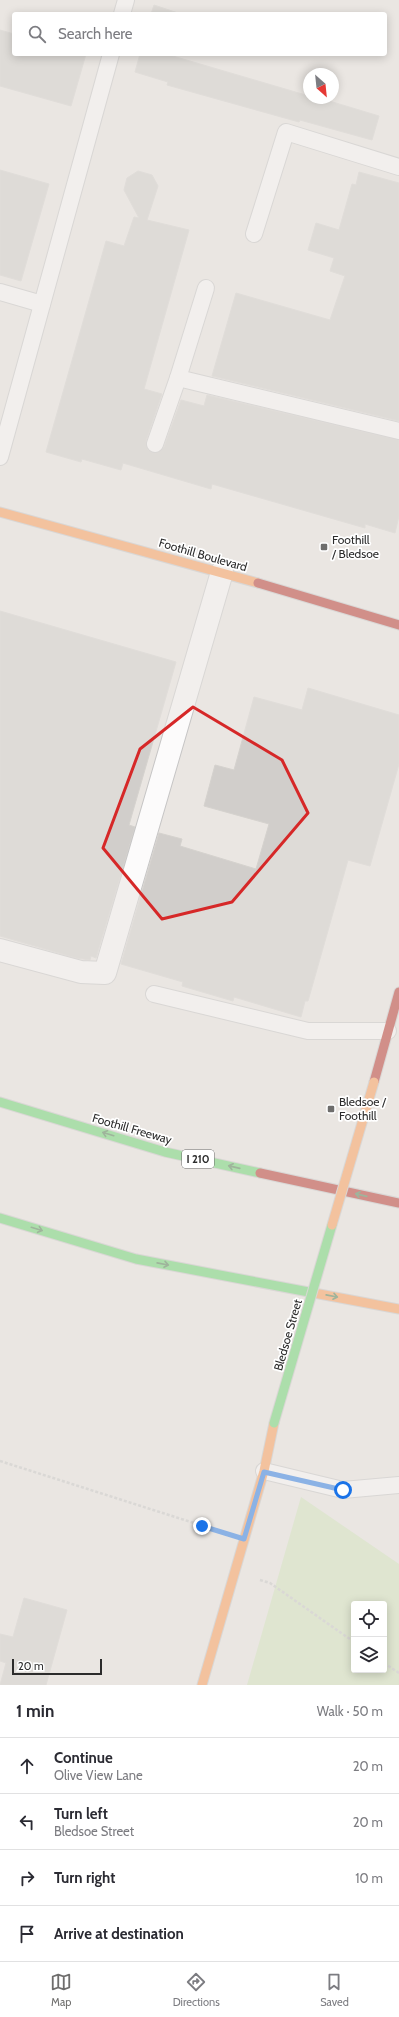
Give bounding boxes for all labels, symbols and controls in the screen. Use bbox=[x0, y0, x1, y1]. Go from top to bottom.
search box bbox=[12, 12, 387, 56]
icon: search bbox=[26, 23, 48, 45]
text: Search here bbox=[58, 25, 133, 43]
north arrow bbox=[303, 68, 339, 104]
place label: Foothill / Bledsoe bbox=[331, 532, 379, 561]
street label: Foothill Boulevard bbox=[157, 535, 249, 574]
marker: Foothill / Bledsoe bbox=[319, 542, 329, 552]
place label: Bledsoe / Foothill bbox=[339, 1094, 387, 1123]
marker: Bledsoe / Foothill bbox=[326, 1104, 336, 1114]
street label: Foothill Freeway bbox=[91, 1110, 174, 1147]
one-way arrow bbox=[102, 1130, 115, 1137]
road number: I 210 bbox=[182, 1150, 214, 1168]
one-way arrow bbox=[228, 1162, 241, 1170]
one-way arrow bbox=[355, 1190, 368, 1198]
one-way arrow bbox=[31, 1226, 44, 1233]
one-way arrow bbox=[156, 1260, 169, 1268]
one-way arrow bbox=[325, 1292, 338, 1300]
street label: Bledsoe Street bbox=[270, 1297, 305, 1372]
route start bbox=[334, 1481, 352, 1499]
route end bbox=[193, 1517, 211, 1535]
map controls bbox=[351, 1601, 387, 1673]
button: locate bbox=[351, 1601, 387, 1637]
button: layers bbox=[351, 1637, 387, 1673]
scale bar bbox=[12, 1657, 102, 1676]
text: 20 m bbox=[18, 1659, 44, 1673]
text: 1 min bbox=[16, 1701, 54, 1721]
text: Walk · 50 m bbox=[317, 1703, 383, 1719]
text: Continue bbox=[54, 1749, 113, 1767]
icon: ahead bbox=[16, 1755, 38, 1777]
text: 20 m bbox=[353, 1758, 383, 1774]
text: Olive View Lane bbox=[54, 1767, 143, 1783]
text: Turn left bbox=[54, 1805, 108, 1823]
icon: left bbox=[16, 1811, 38, 1833]
text: 20 m bbox=[353, 1814, 383, 1830]
text: Bledsoe Street bbox=[54, 1823, 134, 1839]
icon: right bbox=[16, 1867, 38, 1889]
text: Turn right bbox=[54, 1869, 115, 1887]
text: 10 m bbox=[355, 1870, 383, 1886]
icon: arrive bbox=[16, 1923, 38, 1945]
text: Arrive at destination bbox=[54, 1925, 184, 1943]
tab: Map bbox=[50, 1971, 72, 2009]
tab: Directions bbox=[173, 1971, 220, 2009]
tab: Saved bbox=[320, 1971, 349, 2009]

